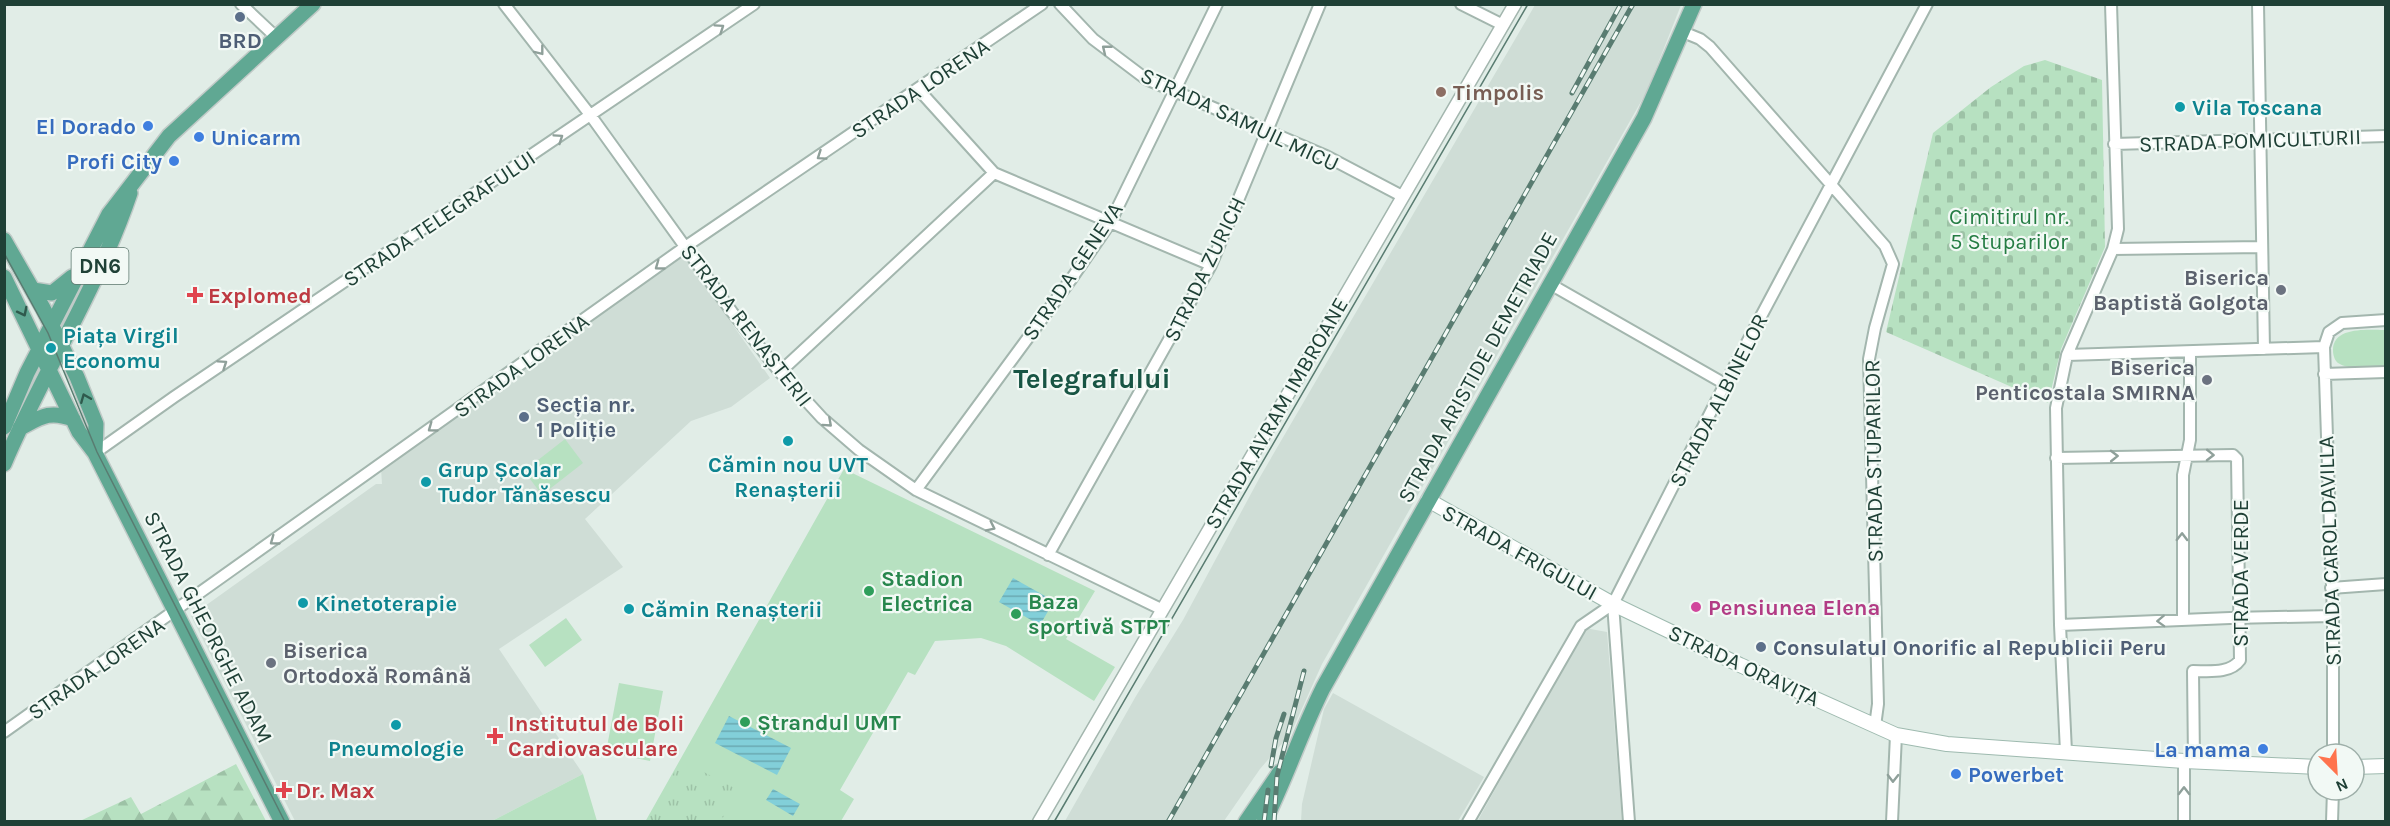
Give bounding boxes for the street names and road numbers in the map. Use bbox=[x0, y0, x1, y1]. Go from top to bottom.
street label: STRADA LORENA bbox=[847, 33, 995, 145]
street label: STRADA SAMUIL MICU bbox=[1136, 62, 1343, 177]
street label: STRADA POMICULTURII bbox=[2139, 124, 2362, 158]
street label: STRADA TELEGRAFULUI bbox=[339, 145, 540, 293]
street label: STRADA ZURICH bbox=[1159, 193, 1251, 346]
street label: STRADA GENEVA bbox=[1017, 197, 1129, 346]
street label: STRADA ARISTIDE DEMETRIADE bbox=[1392, 227, 1563, 507]
street label: STRADA RENAȘTERII bbox=[675, 239, 818, 412]
road number: DN6 bbox=[72, 248, 128, 284]
street label: STRADA AVRAM IMBROANE bbox=[1200, 293, 1354, 534]
street label: STRADA LORENA bbox=[449, 308, 595, 424]
street label: STRADA ALBINELOR bbox=[1664, 309, 1774, 491]
street label: STRADA STUPARILOR bbox=[1859, 359, 1889, 563]
street label: STRADA CAROL DAVILLA bbox=[2313, 435, 2347, 667]
street label: STRADA FRIGULUI bbox=[1437, 499, 1602, 606]
street label: STRADA VERDE bbox=[2228, 499, 2254, 647]
street label: STRADA GHEORGHE ADAM bbox=[138, 507, 278, 748]
street label: STRADA LORENA bbox=[23, 612, 170, 726]
street label: STRADA ORAVIȚA bbox=[1664, 620, 1824, 712]

